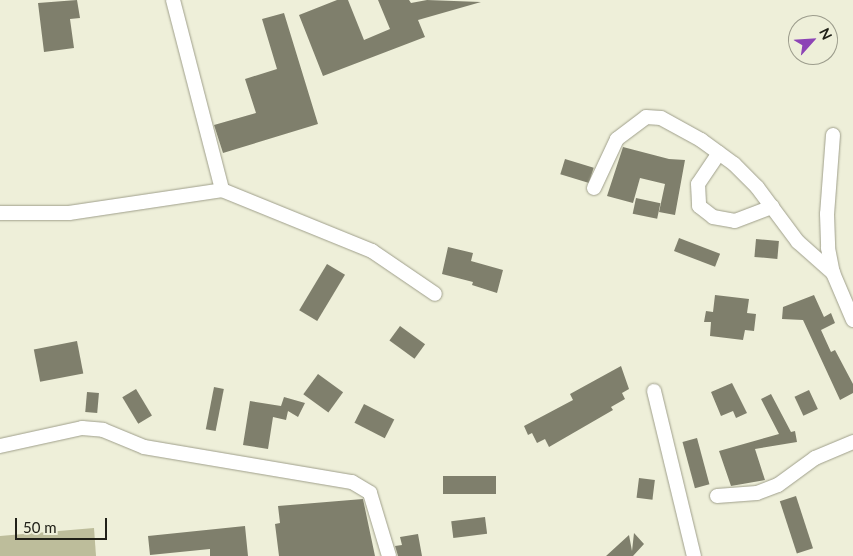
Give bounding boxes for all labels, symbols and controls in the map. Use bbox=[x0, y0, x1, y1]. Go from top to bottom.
north arrow bbox=[788, 15, 838, 65]
text: N bbox=[816, 25, 836, 42]
scale bar bbox=[18, 508, 110, 540]
text: 50 m bbox=[23, 518, 57, 536]

